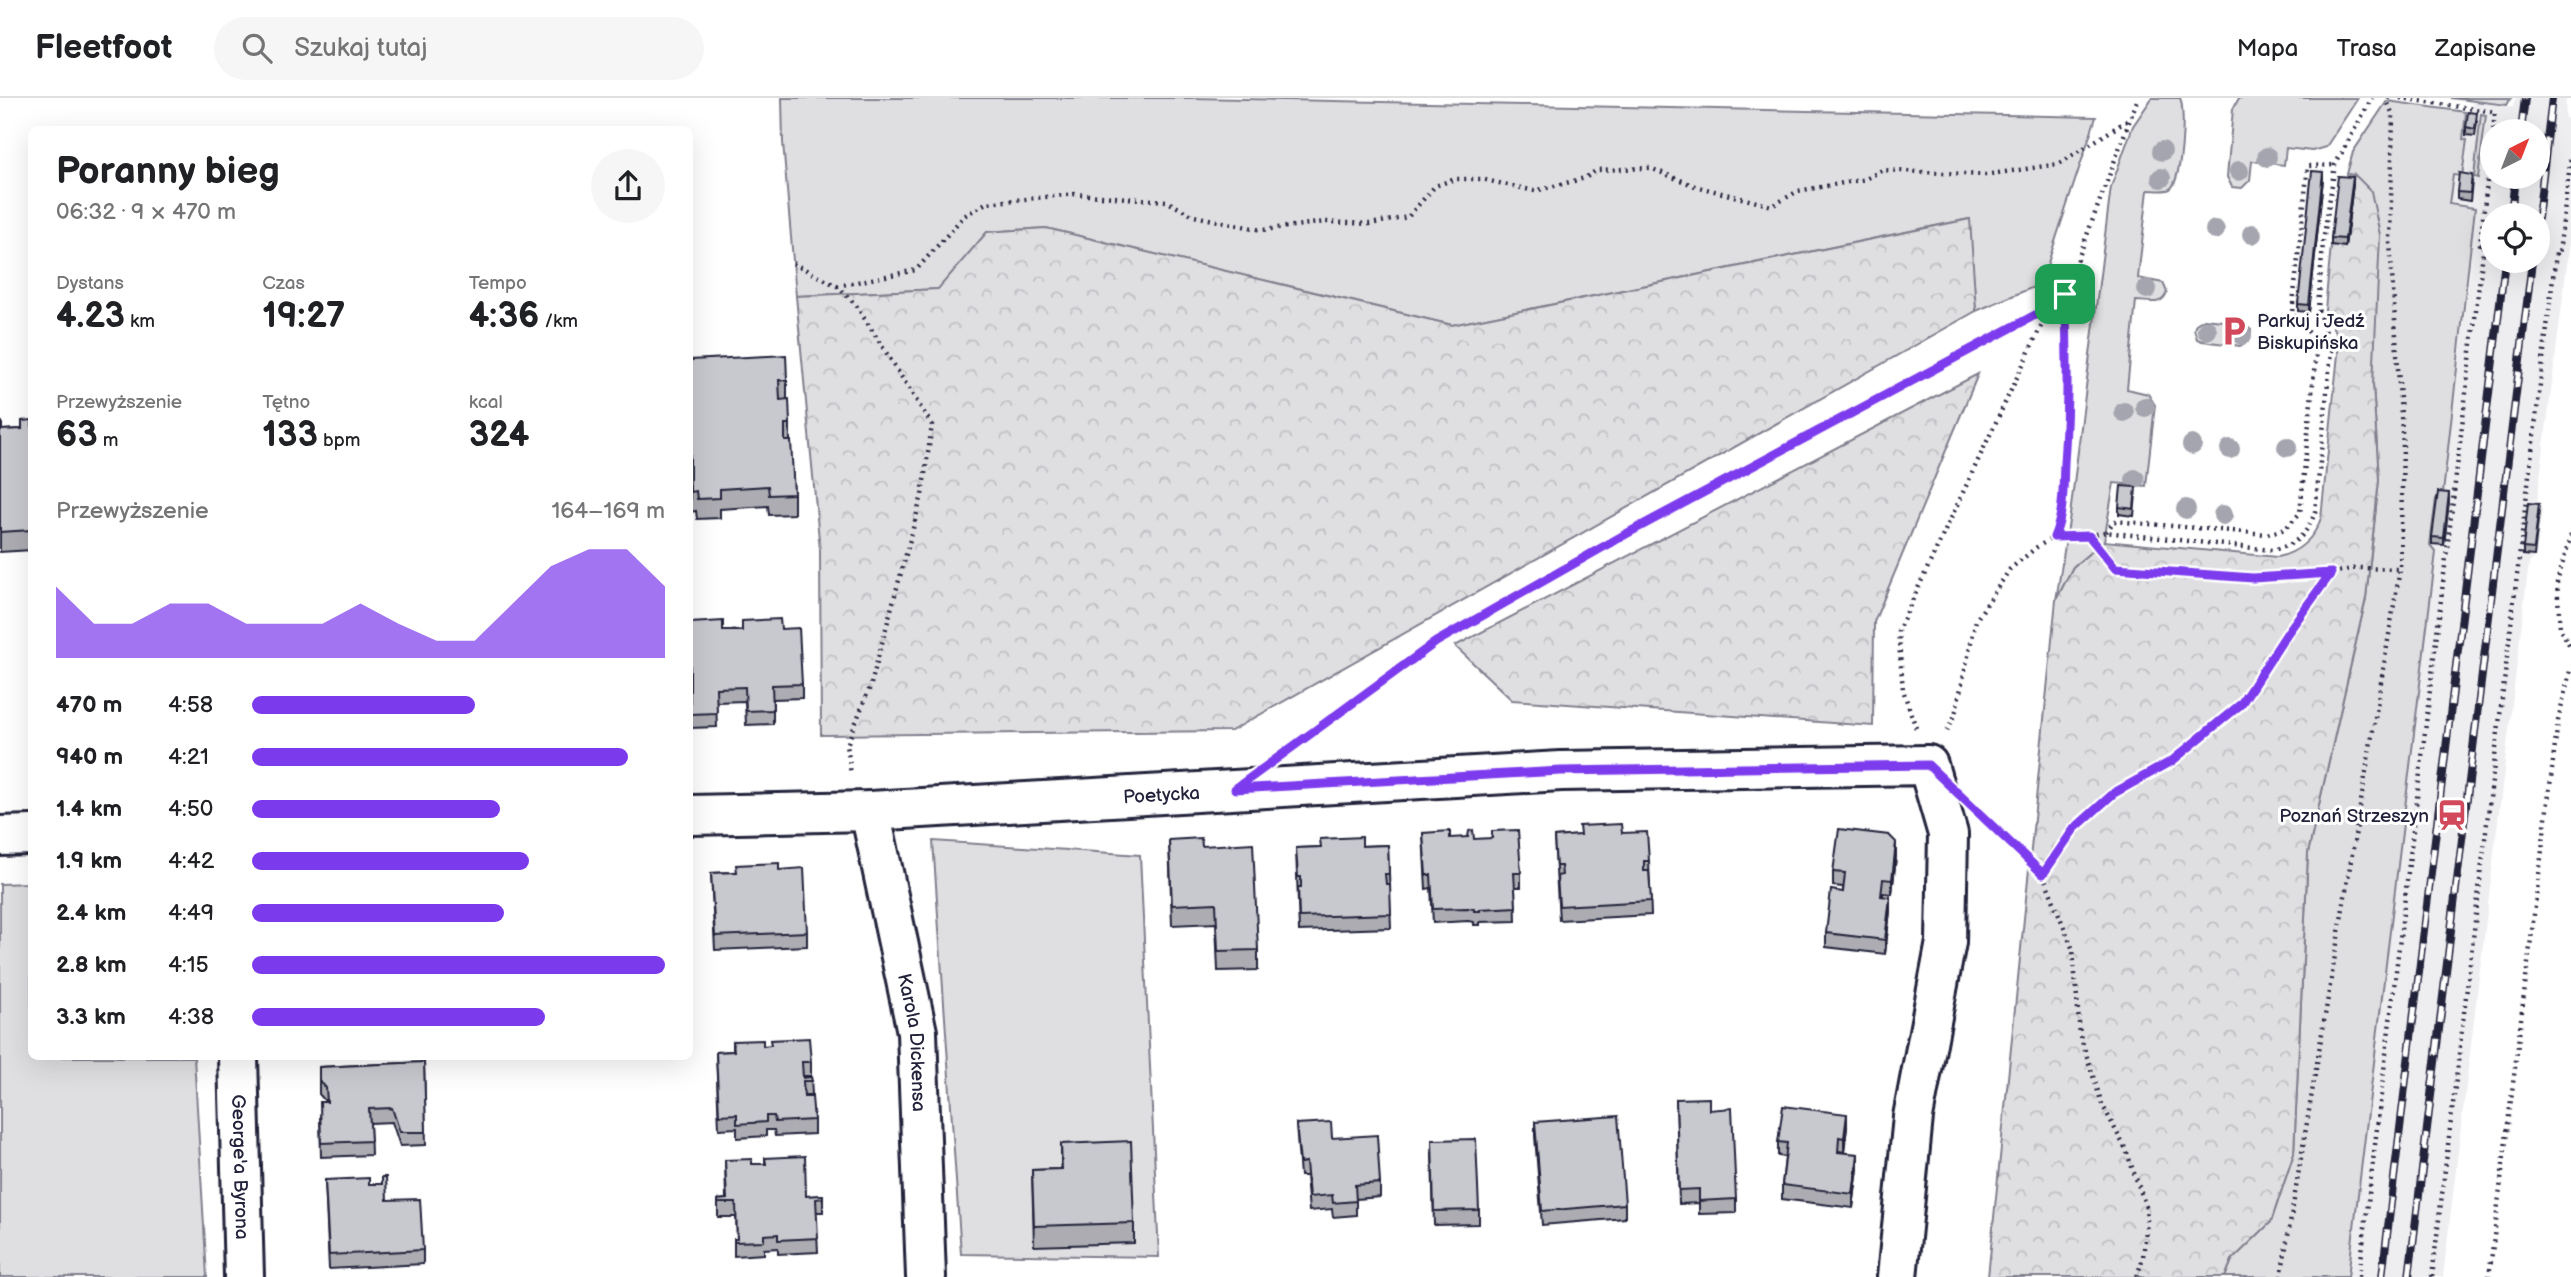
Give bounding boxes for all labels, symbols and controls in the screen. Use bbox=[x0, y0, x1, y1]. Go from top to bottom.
search box bbox=[214, 17, 704, 80]
text: Fleetfoot bbox=[35, 28, 172, 68]
icon: search bbox=[238, 29, 276, 67]
text: Szukaj tutaj bbox=[294, 33, 428, 64]
text: Mapa bbox=[2237, 34, 2298, 63]
text: Trasa bbox=[2336, 34, 2397, 63]
text: Zapisane bbox=[2435, 34, 2536, 63]
north arrow bbox=[2480, 119, 2550, 189]
map controls bbox=[2480, 119, 2550, 273]
text: Poranny bieg bbox=[56, 149, 280, 194]
button: share bbox=[591, 149, 665, 223]
text: 06:32 · 9 × 470 m bbox=[56, 198, 236, 226]
button: locate bbox=[2480, 203, 2550, 273]
pin bbox=[2035, 264, 2095, 324]
text: Dystans bbox=[56, 272, 124, 295]
text: Czas bbox=[262, 272, 305, 295]
text: Tempo bbox=[469, 272, 527, 295]
icon: arrive bbox=[2046, 275, 2084, 313]
text: 4.23 bbox=[56, 295, 125, 338]
text: 19:27 bbox=[262, 295, 345, 338]
text: 4:36 bbox=[469, 295, 539, 338]
text: km bbox=[125, 310, 155, 333]
text: /km bbox=[539, 310, 578, 333]
place label: Parkuj i Jedź Biskupińska bbox=[2257, 310, 2364, 355]
parking icon: Parkuj i Jedź Biskupińska bbox=[2217, 314, 2251, 348]
text: Przewyższenie bbox=[56, 391, 182, 414]
text: Tętno bbox=[262, 391, 310, 414]
text: kcal bbox=[469, 391, 503, 414]
text: 63 bbox=[56, 414, 98, 457]
text: 133 bbox=[262, 414, 318, 457]
text: 324 bbox=[469, 414, 529, 457]
text: m bbox=[98, 429, 119, 452]
text: bpm bbox=[318, 429, 361, 452]
text: Przewyższenie bbox=[56, 497, 209, 525]
text: 164–169 m bbox=[551, 497, 665, 525]
text: 470 m bbox=[56, 691, 122, 719]
text: 4:58 bbox=[168, 691, 213, 719]
text: 940 m bbox=[56, 743, 123, 771]
text: 4:21 bbox=[168, 743, 209, 771]
street label: Poetycka bbox=[1122, 782, 1201, 809]
text: 1.4 km bbox=[56, 795, 122, 823]
text: 4:50 bbox=[168, 795, 213, 823]
station icon: Poznań Strzeszyn bbox=[2435, 798, 2469, 832]
place label: Poznań Strzeszyn bbox=[2279, 805, 2429, 828]
text: 1.9 km bbox=[56, 847, 122, 875]
text: 4:42 bbox=[168, 847, 214, 875]
text: 2.4 km bbox=[56, 899, 126, 927]
text: 4:49 bbox=[168, 899, 214, 927]
text: 2.8 km bbox=[56, 951, 127, 979]
text: 4:15 bbox=[168, 951, 209, 979]
street label: Karola Dickensa bbox=[892, 971, 930, 1112]
text: 3.3 km bbox=[56, 1003, 126, 1031]
text: 4:38 bbox=[168, 1003, 214, 1031]
street label: George'a Byrona bbox=[226, 1094, 253, 1240]

